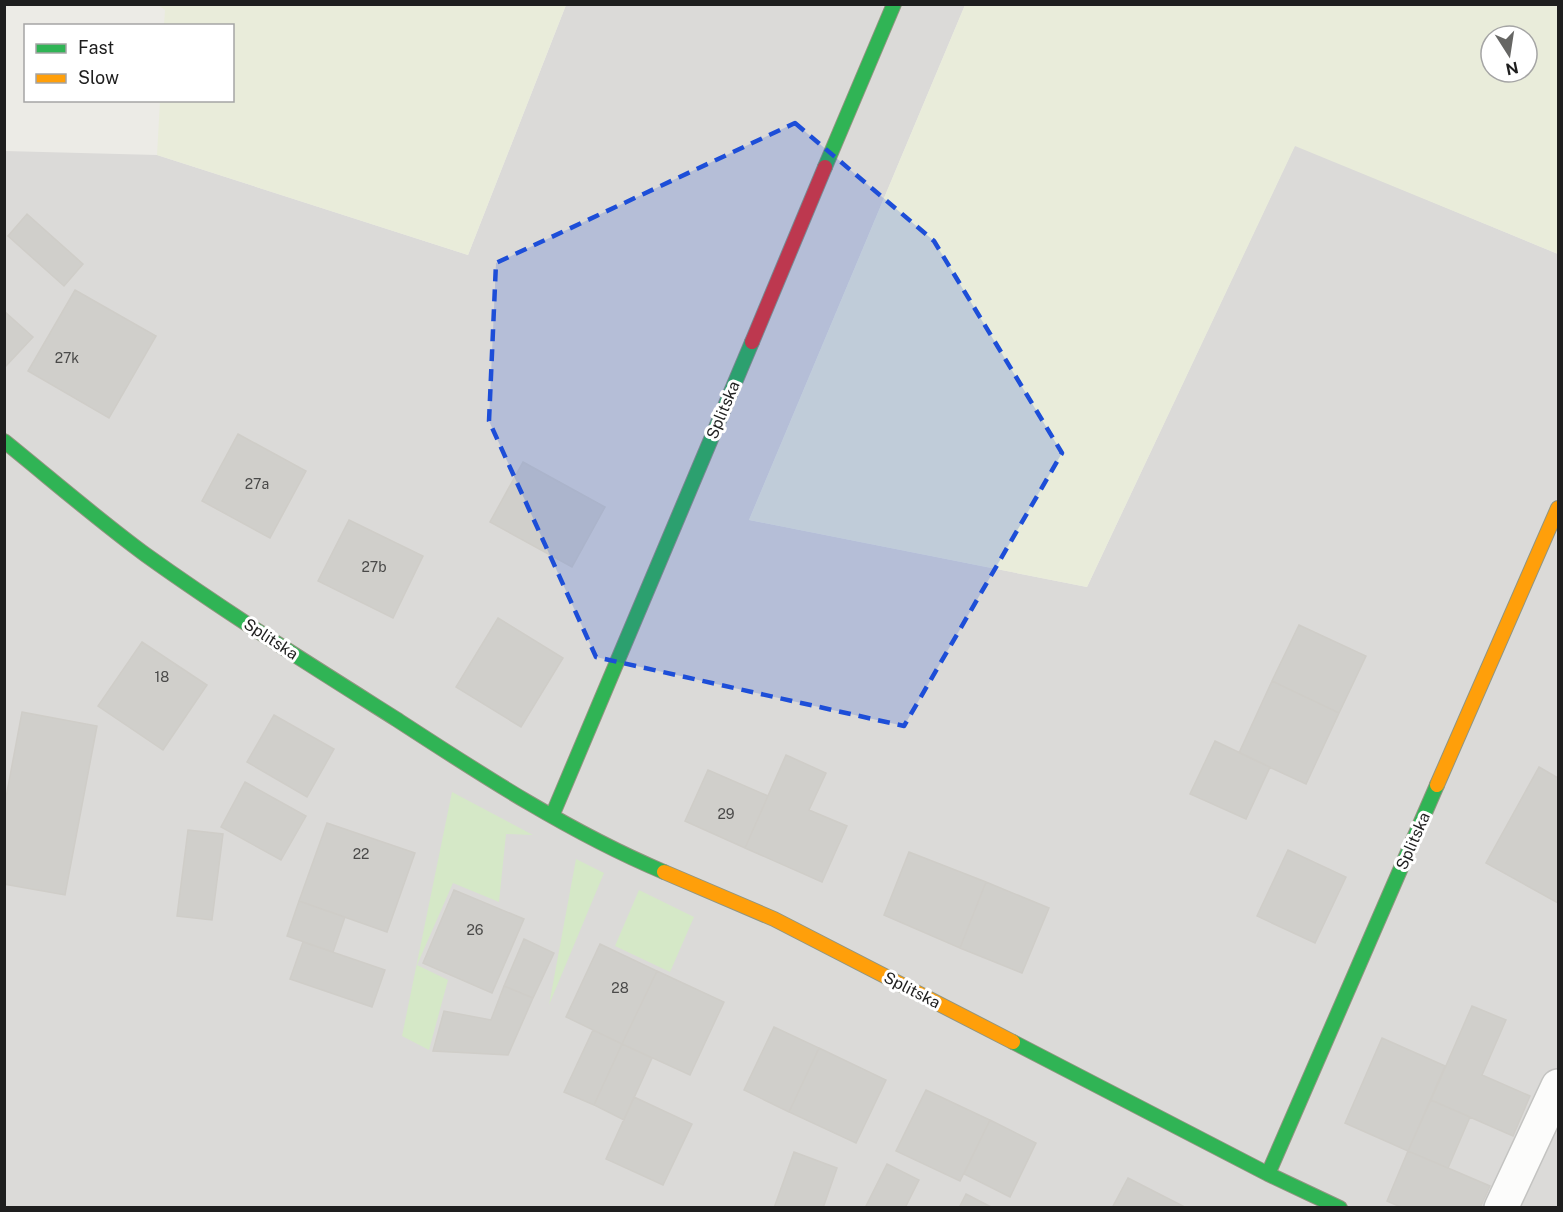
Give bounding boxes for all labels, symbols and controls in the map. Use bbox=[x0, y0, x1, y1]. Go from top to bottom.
legend bbox=[24, 24, 234, 102]
north arrow bbox=[1479, 24, 1539, 84]
text: Fast bbox=[78, 37, 114, 58]
text: N bbox=[1504, 58, 1520, 79]
text: Slow bbox=[78, 67, 119, 88]
house number: 27k bbox=[55, 350, 79, 366]
street label: Splitska bbox=[702, 378, 744, 442]
house number: 27a bbox=[245, 476, 269, 492]
house number: 27b bbox=[362, 559, 386, 575]
street label: Splitska bbox=[240, 614, 302, 664]
house number: 18 bbox=[155, 669, 169, 685]
house number: 29 bbox=[717, 806, 735, 822]
street label: Splitska bbox=[1392, 809, 1434, 873]
house number: 22 bbox=[353, 846, 369, 862]
house number: 26 bbox=[466, 922, 484, 938]
street label: Splitska bbox=[881, 968, 943, 1012]
house number: 28 bbox=[611, 980, 629, 996]

